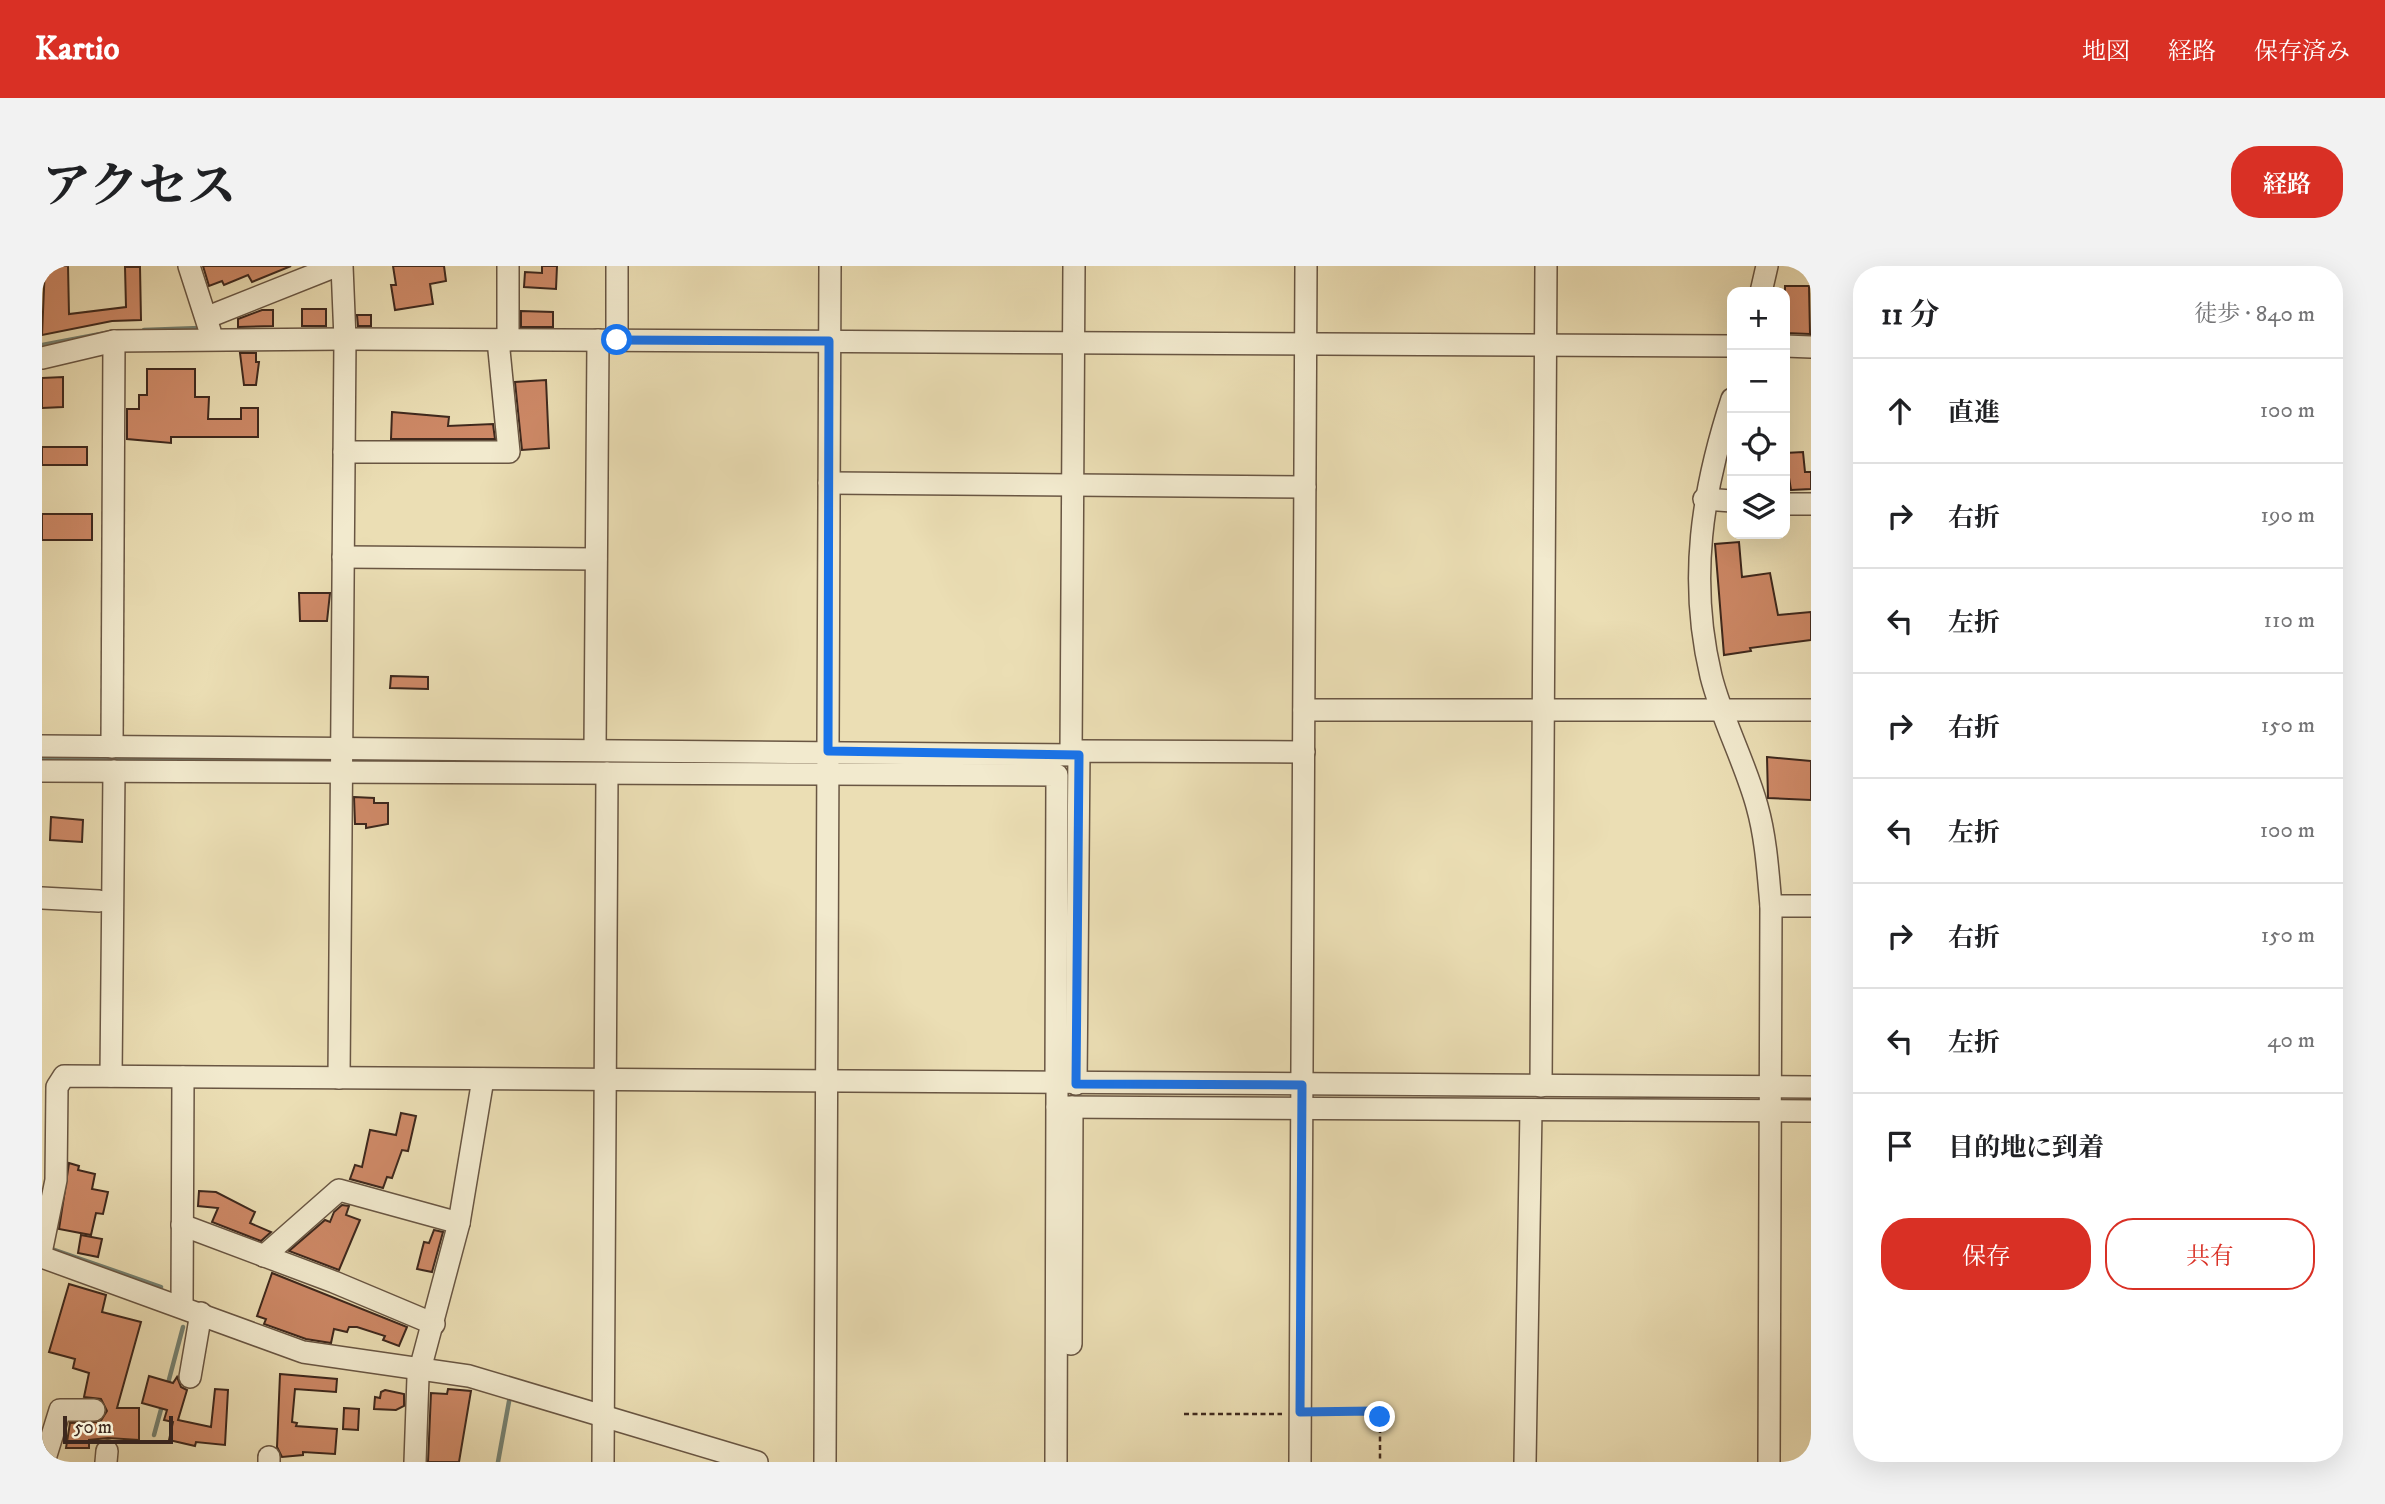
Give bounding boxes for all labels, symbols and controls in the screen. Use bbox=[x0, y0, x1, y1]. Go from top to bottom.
text: Kartio bbox=[35, 29, 120, 70]
text: 地図 bbox=[2082, 37, 2130, 67]
text: 経路 bbox=[2168, 37, 2216, 67]
text: 保存済み bbox=[2254, 37, 2350, 67]
button: 経路 bbox=[2231, 146, 2343, 218]
text: アクセス bbox=[42, 157, 237, 219]
map controls bbox=[1727, 287, 1790, 539]
button: + bbox=[1727, 287, 1790, 350]
text: 11 分 bbox=[1881, 297, 1939, 334]
text: 徒歩 · 840 m bbox=[2194, 300, 2315, 329]
route start bbox=[601, 324, 632, 355]
button: − bbox=[1727, 350, 1790, 413]
icon: ahead bbox=[1881, 392, 1919, 430]
text: 100 m bbox=[2260, 396, 2315, 425]
text: 直進 bbox=[1948, 397, 2000, 430]
button: locate bbox=[1727, 413, 1790, 476]
button: layers bbox=[1727, 476, 1790, 539]
icon: right bbox=[1881, 497, 1919, 535]
text: 190 m bbox=[2261, 501, 2315, 530]
text: 右折 bbox=[1948, 502, 2000, 535]
icon: left bbox=[1881, 602, 1919, 640]
text: 110 m bbox=[2264, 606, 2315, 635]
text: 左折 bbox=[1948, 607, 2000, 640]
icon: right bbox=[1881, 707, 1919, 745]
text: 150 m bbox=[2261, 711, 2315, 740]
text: 右折 bbox=[1948, 712, 2000, 745]
icon: left bbox=[1881, 812, 1919, 850]
text: 100 m bbox=[2260, 816, 2315, 845]
text: 左折 bbox=[1948, 817, 2000, 850]
icon: right bbox=[1881, 917, 1919, 955]
text: 150 m bbox=[2261, 921, 2315, 950]
text: 右折 bbox=[1948, 922, 2000, 955]
icon: left bbox=[1881, 1022, 1919, 1060]
text: 40 m bbox=[2267, 1026, 2315, 1055]
text: 左折 bbox=[1948, 1027, 2000, 1060]
icon: arrive bbox=[1881, 1127, 1919, 1165]
text: 目的地に到着 bbox=[1948, 1132, 2104, 1165]
button: 保存 bbox=[1881, 1218, 2091, 1290]
button: 共有 bbox=[2105, 1218, 2315, 1290]
route end bbox=[1364, 1401, 1395, 1432]
scale bar bbox=[63, 1413, 173, 1445]
text: 50 m bbox=[74, 1416, 112, 1439]

